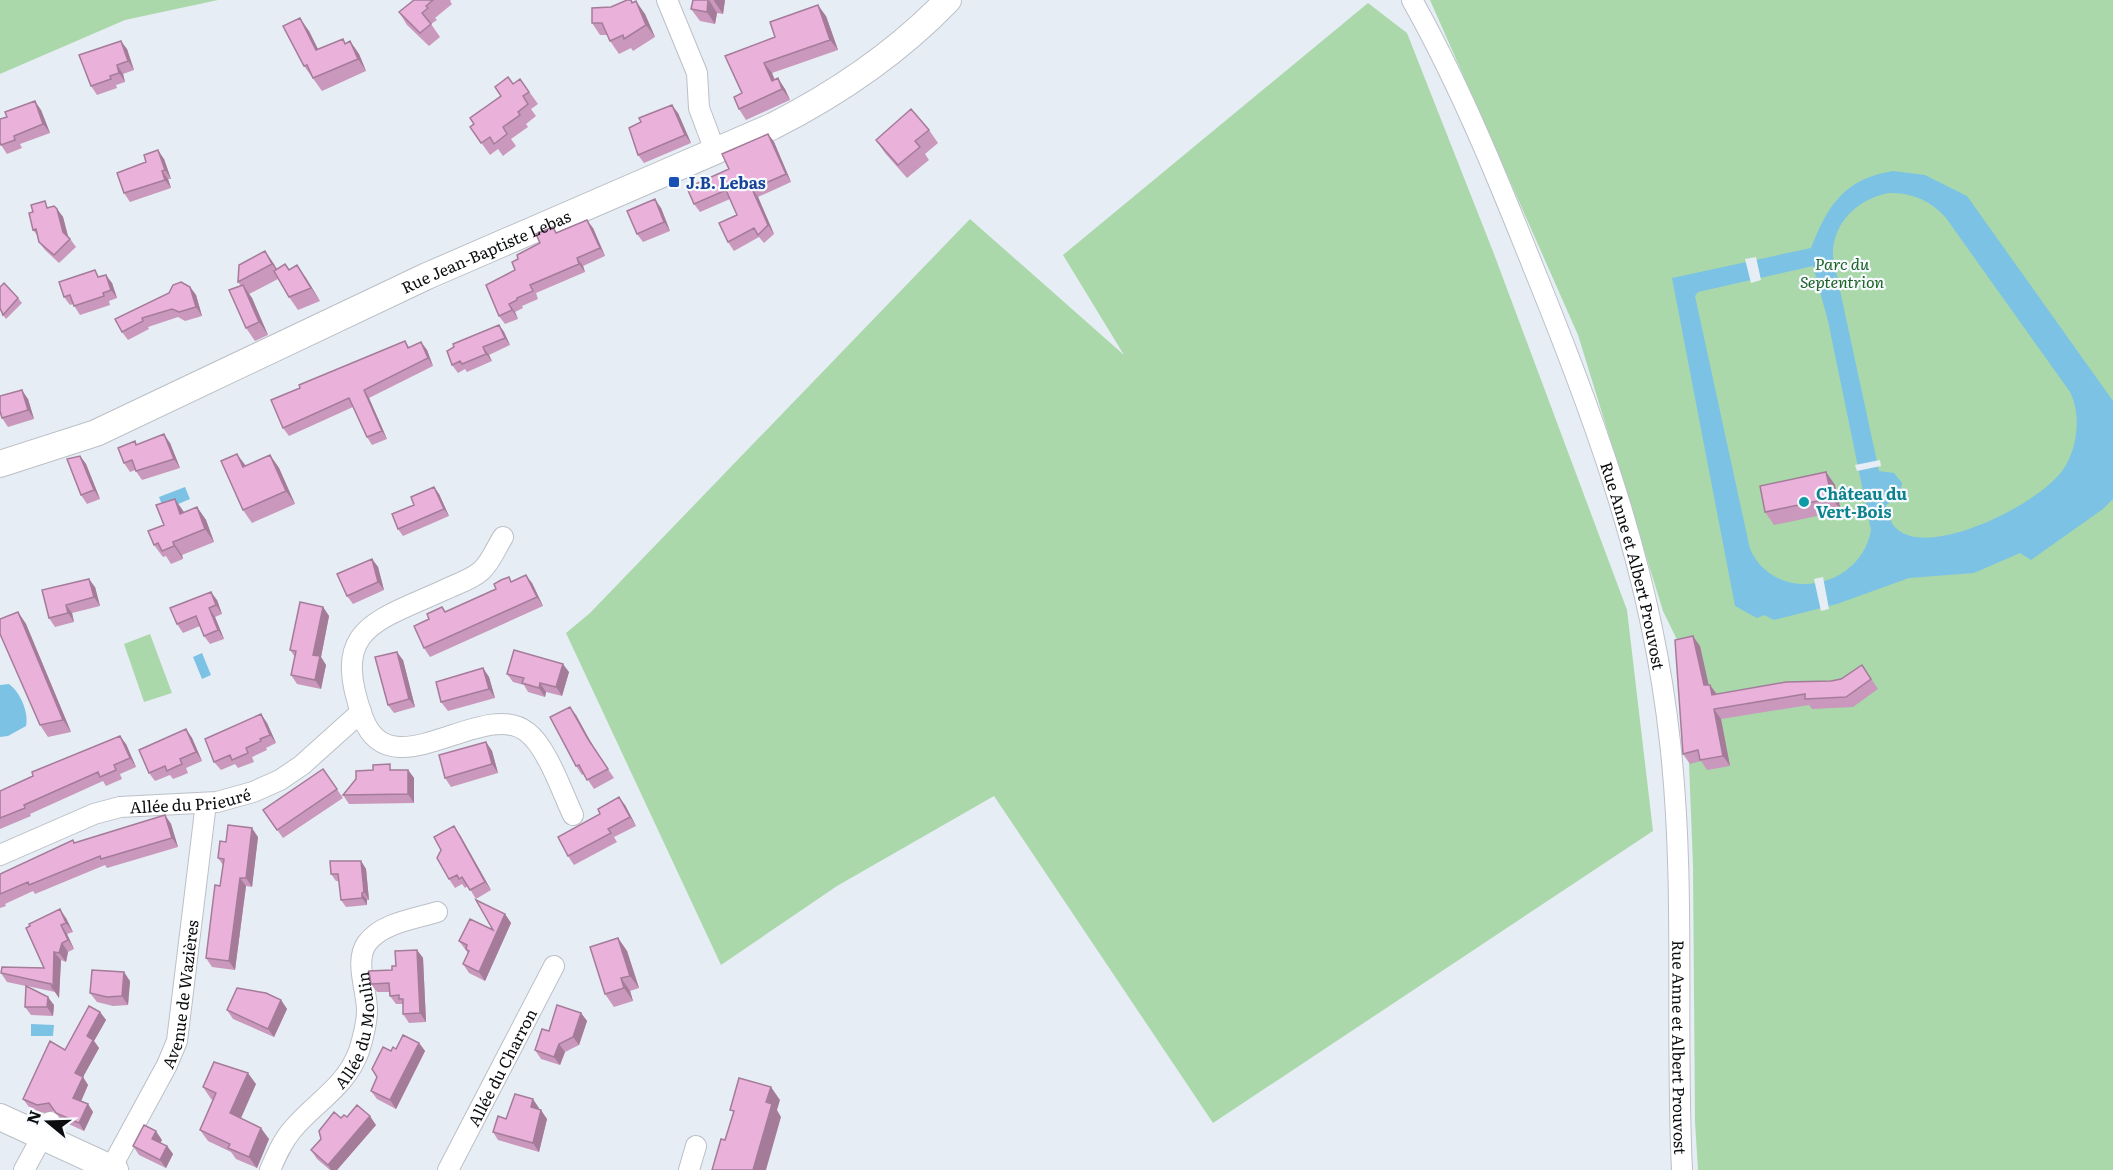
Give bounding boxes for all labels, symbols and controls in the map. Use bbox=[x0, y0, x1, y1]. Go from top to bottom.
place label: J.B. Lebas bbox=[686, 170, 766, 194]
marker: J.B. Lebas bbox=[667, 175, 681, 189]
street label: Rue Jean-Baptiste Lebas bbox=[397, 203, 574, 299]
park label: Parc du Septentrion bbox=[1800, 251, 1885, 293]
street label: Rue Anne et Albert Prouvost bbox=[1595, 458, 1672, 672]
place label: Château du Vert-Bois bbox=[1816, 481, 1907, 523]
marker: Château du Vert-Bois bbox=[1797, 495, 1811, 509]
street label: Allée du Prieuré bbox=[129, 781, 253, 818]
street label: Avenue de Wazières bbox=[155, 918, 204, 1072]
street label: Rue Anne et Albert Prouvost bbox=[1667, 940, 1693, 1155]
street label: Allée du Moulin bbox=[328, 970, 379, 1093]
street label: Allée du Charron bbox=[461, 1003, 542, 1130]
north arrow bbox=[18, 1092, 78, 1152]
text: N bbox=[19, 1107, 46, 1127]

